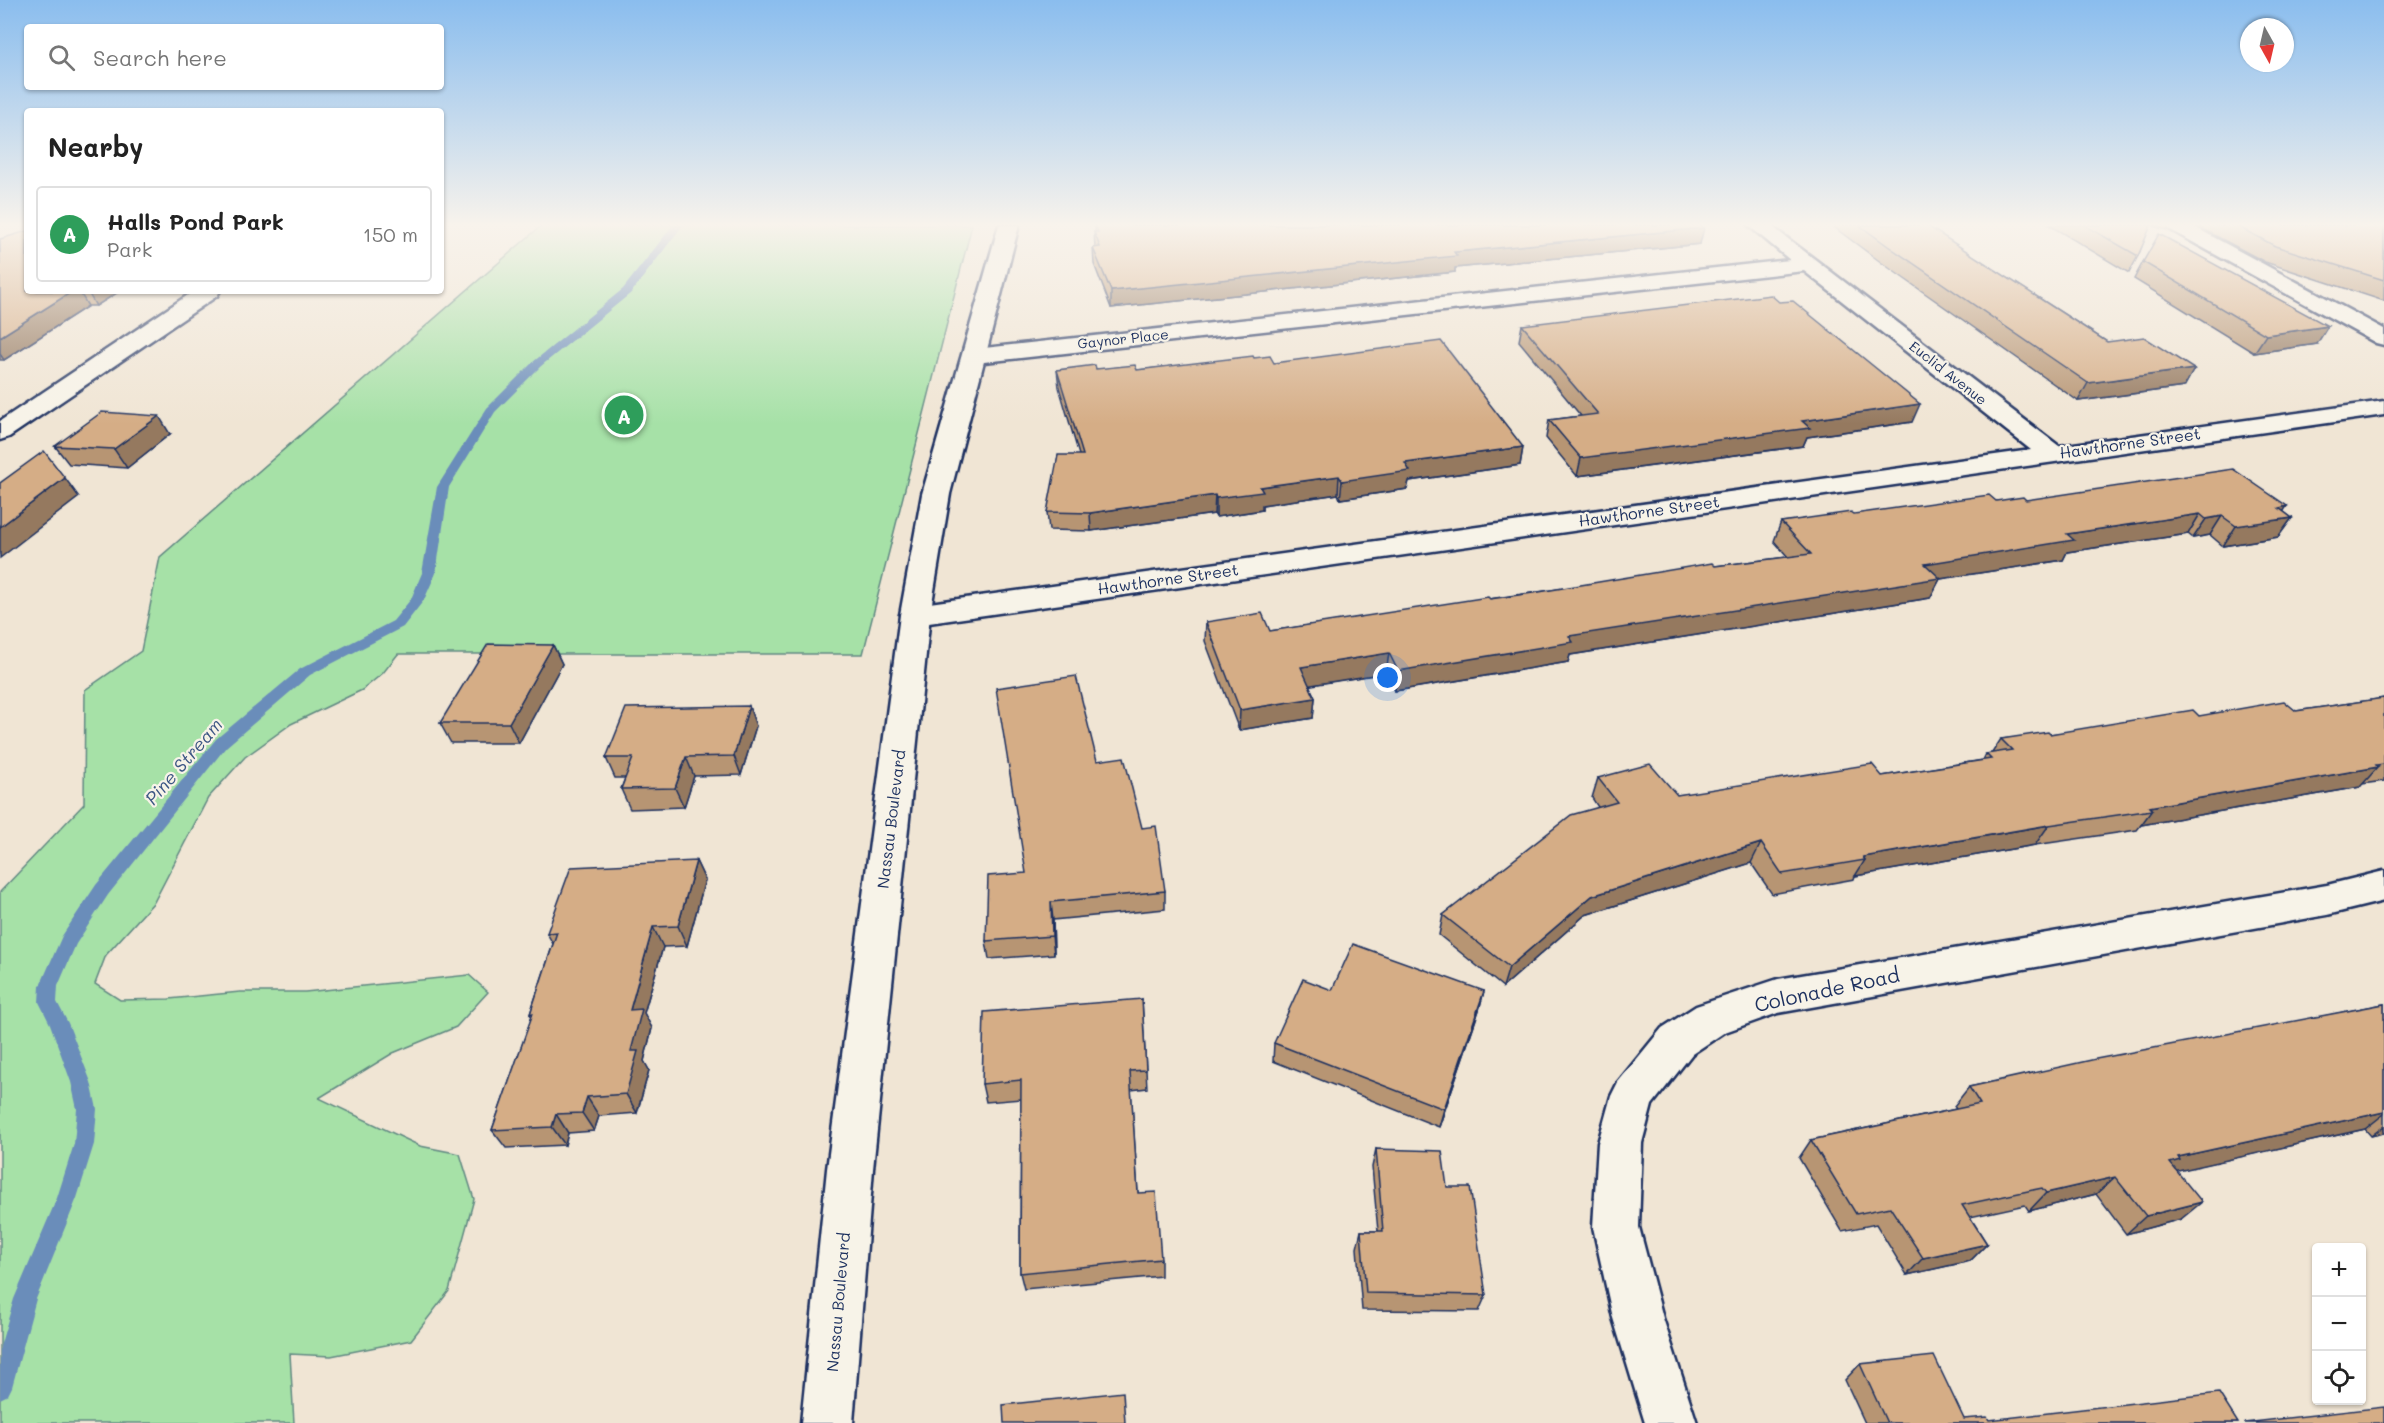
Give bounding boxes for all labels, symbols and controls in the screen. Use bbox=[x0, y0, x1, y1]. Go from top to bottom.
north arrow bbox=[2240, 18, 2294, 72]
search box bbox=[24, 24, 444, 90]
icon: search bbox=[45, 41, 78, 74]
text: Search here bbox=[93, 43, 227, 72]
text: Nearby bbox=[48, 130, 143, 164]
text: Halls Pond Park bbox=[107, 207, 284, 236]
text: A bbox=[63, 221, 76, 247]
text: 150 m bbox=[363, 221, 418, 247]
text: Park bbox=[107, 236, 152, 262]
street label: Gaynor Place bbox=[1076, 324, 1170, 353]
street label: Euclid Avenue bbox=[1906, 336, 1991, 409]
pin: A bbox=[604, 392, 644, 438]
street label: Hawthorne Street bbox=[2058, 422, 2202, 463]
street label: Hawthorne Street bbox=[1577, 490, 1721, 531]
street label: Hawthorne Street bbox=[1096, 558, 1240, 599]
your location bbox=[1373, 663, 1402, 692]
water label: Pine Stream bbox=[139, 713, 227, 810]
street label: Nassau Boulevard bbox=[872, 748, 909, 890]
street label: Colonade Road bbox=[1752, 961, 1902, 1017]
street label: Nassau Boulevard bbox=[821, 1231, 854, 1373]
map controls bbox=[2312, 1243, 2366, 1405]
button: + bbox=[2312, 1243, 2366, 1297]
button: − bbox=[2312, 1297, 2366, 1351]
button: locate bbox=[2312, 1351, 2366, 1405]

